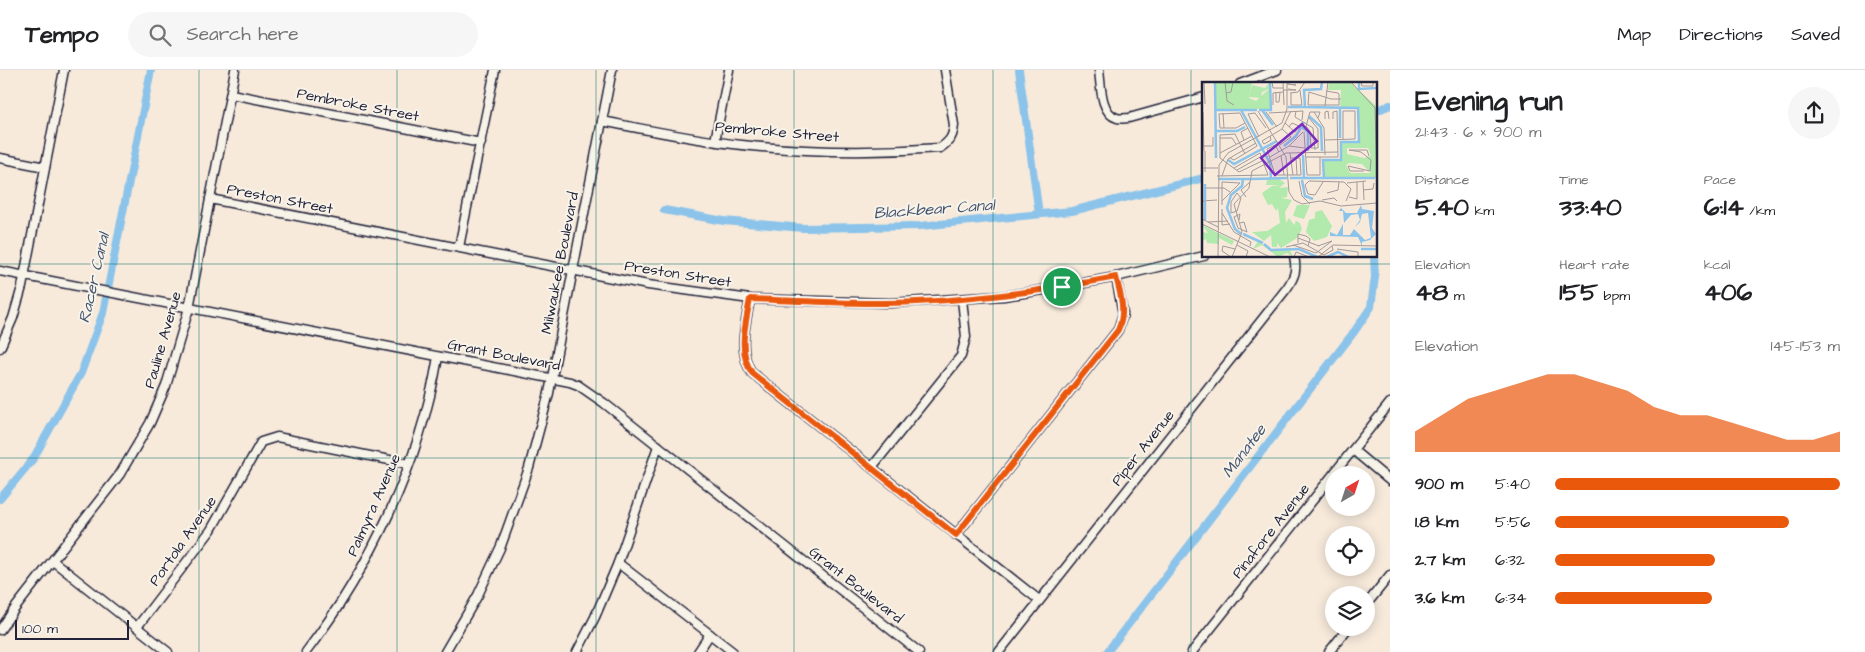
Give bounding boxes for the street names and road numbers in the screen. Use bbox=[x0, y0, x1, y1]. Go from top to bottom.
street label: Pembroke Street bbox=[295, 83, 421, 127]
street label: Pembroke Street bbox=[714, 116, 840, 148]
street label: Preston Street bbox=[225, 178, 335, 220]
street label: Milwaukee Boulevard bbox=[536, 190, 584, 336]
street label: Preston Street bbox=[623, 255, 733, 293]
street label: Pauline Avenue bbox=[139, 289, 187, 391]
street label: Grant Boulevard bbox=[446, 334, 562, 376]
street label: Piper Avenue bbox=[1107, 406, 1179, 490]
street label: Palmyra Avenue bbox=[342, 450, 407, 560]
street label: Pinafore Avenue bbox=[1227, 479, 1315, 583]
street label: Portola Avenue bbox=[144, 492, 222, 590]
street label: Grant Boulevard bbox=[804, 541, 908, 629]

